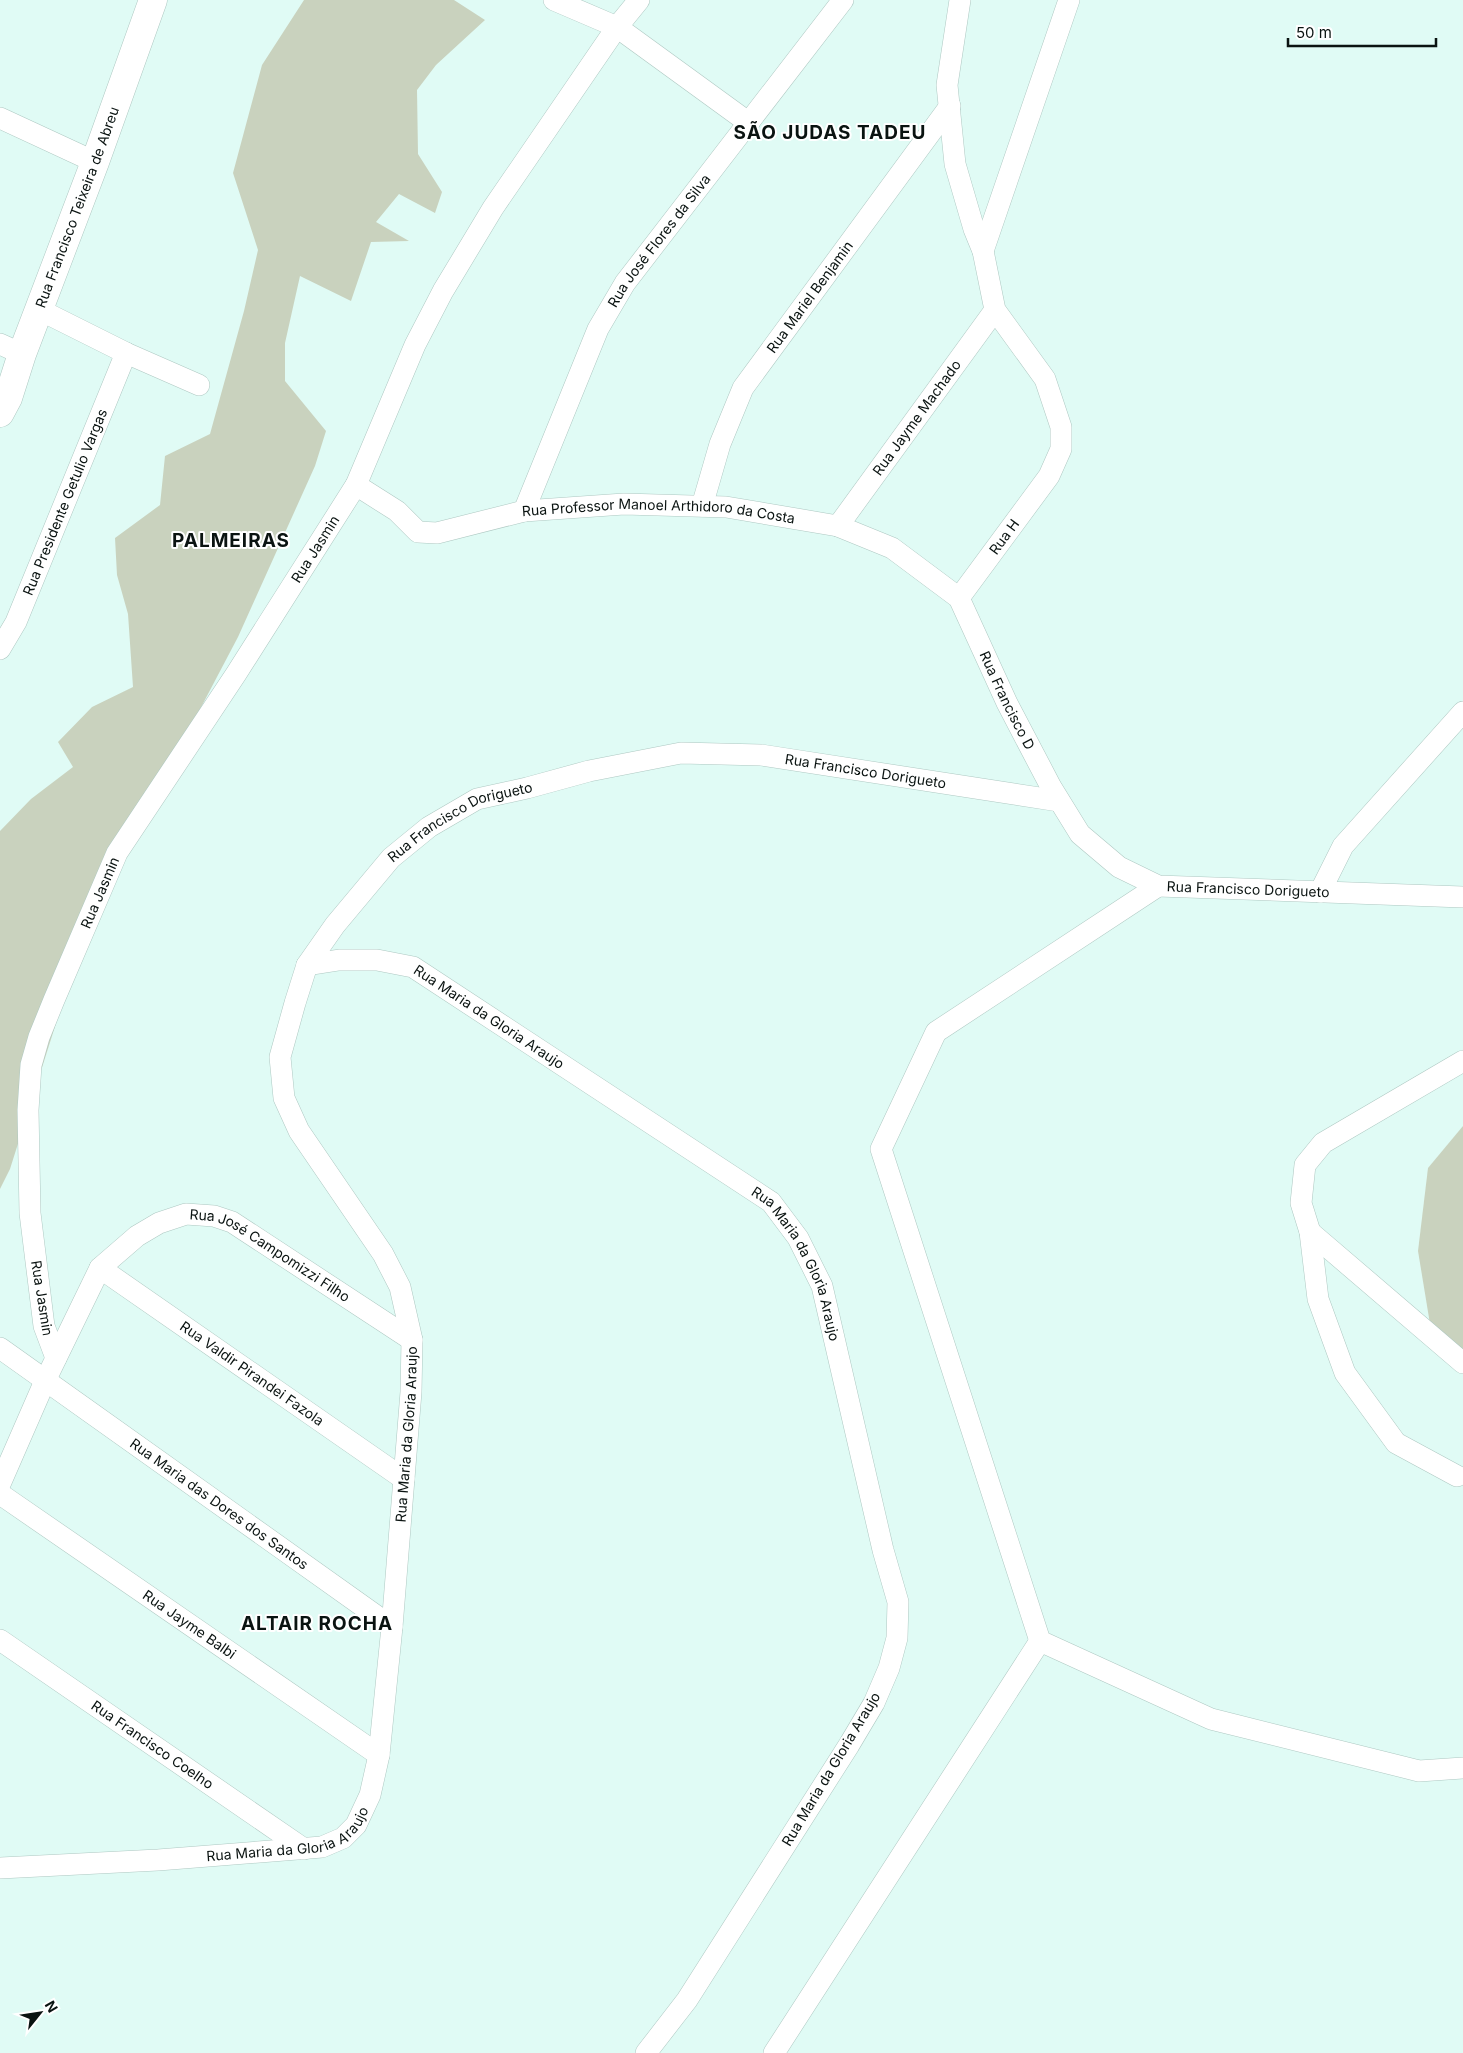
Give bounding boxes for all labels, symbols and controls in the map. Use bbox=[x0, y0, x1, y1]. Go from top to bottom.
scale bar bbox=[1288, 15, 1436, 47]
text: 50 m bbox=[1296, 23, 1332, 42]
street label: Rua Francisco Teixeira de Abreu bbox=[31, 104, 122, 310]
district label: SÃO JUDAS TADEU bbox=[734, 121, 926, 144]
street label: Rua José Flores da Silva bbox=[604, 171, 714, 310]
street label: Rua Mariel Benjamin bbox=[763, 237, 856, 356]
street label: Rua Jayme Machado bbox=[869, 356, 964, 478]
street label: Rua Presidente Getulio Vargas bbox=[19, 406, 110, 598]
street label: Rua Professor Manoel Arthidoro da Costa bbox=[521, 495, 796, 527]
street label: Rua Jasmin bbox=[287, 512, 342, 586]
street label: Rua H bbox=[985, 516, 1022, 557]
district label: PALMEIRAS bbox=[172, 529, 290, 552]
street label: Rua Francisco D bbox=[976, 648, 1039, 752]
street label: Rua Francisco Dorigueto bbox=[784, 750, 947, 791]
street label: Rua Francisco Dorigueto bbox=[384, 778, 534, 865]
street label: Rua Jasmin bbox=[77, 854, 122, 931]
street label: Rua Francisco Dorigueto bbox=[1166, 877, 1330, 900]
street label: Rua Maria da Gloria Araujo bbox=[411, 961, 568, 1072]
street label: Rua Maria da Gloria Araujo bbox=[749, 1183, 843, 1343]
street label: Rua José Campomizzi Filho bbox=[189, 1205, 353, 1305]
street label: Rua Jasmin bbox=[28, 1259, 57, 1337]
street label: Rua Valdir Pirandei Fazola bbox=[177, 1317, 328, 1429]
street label: Rua Maria da Gloria Araujo bbox=[391, 1346, 420, 1523]
street label: Rua Maria das Dores dos Santos bbox=[127, 1434, 312, 1573]
street label: Rua Jayme Balbi bbox=[140, 1586, 240, 1662]
district label: ALTAIR ROCHA bbox=[241, 1612, 393, 1635]
street label: Rua Maria da Gloria Araujo bbox=[778, 1689, 883, 1849]
street label: Rua Francisco Coelho bbox=[88, 1696, 217, 1792]
street label: Rua Maria da Gloria Araujo bbox=[206, 1804, 371, 1864]
north arrow bbox=[15, 1988, 65, 2038]
text: N bbox=[42, 1997, 62, 2015]

